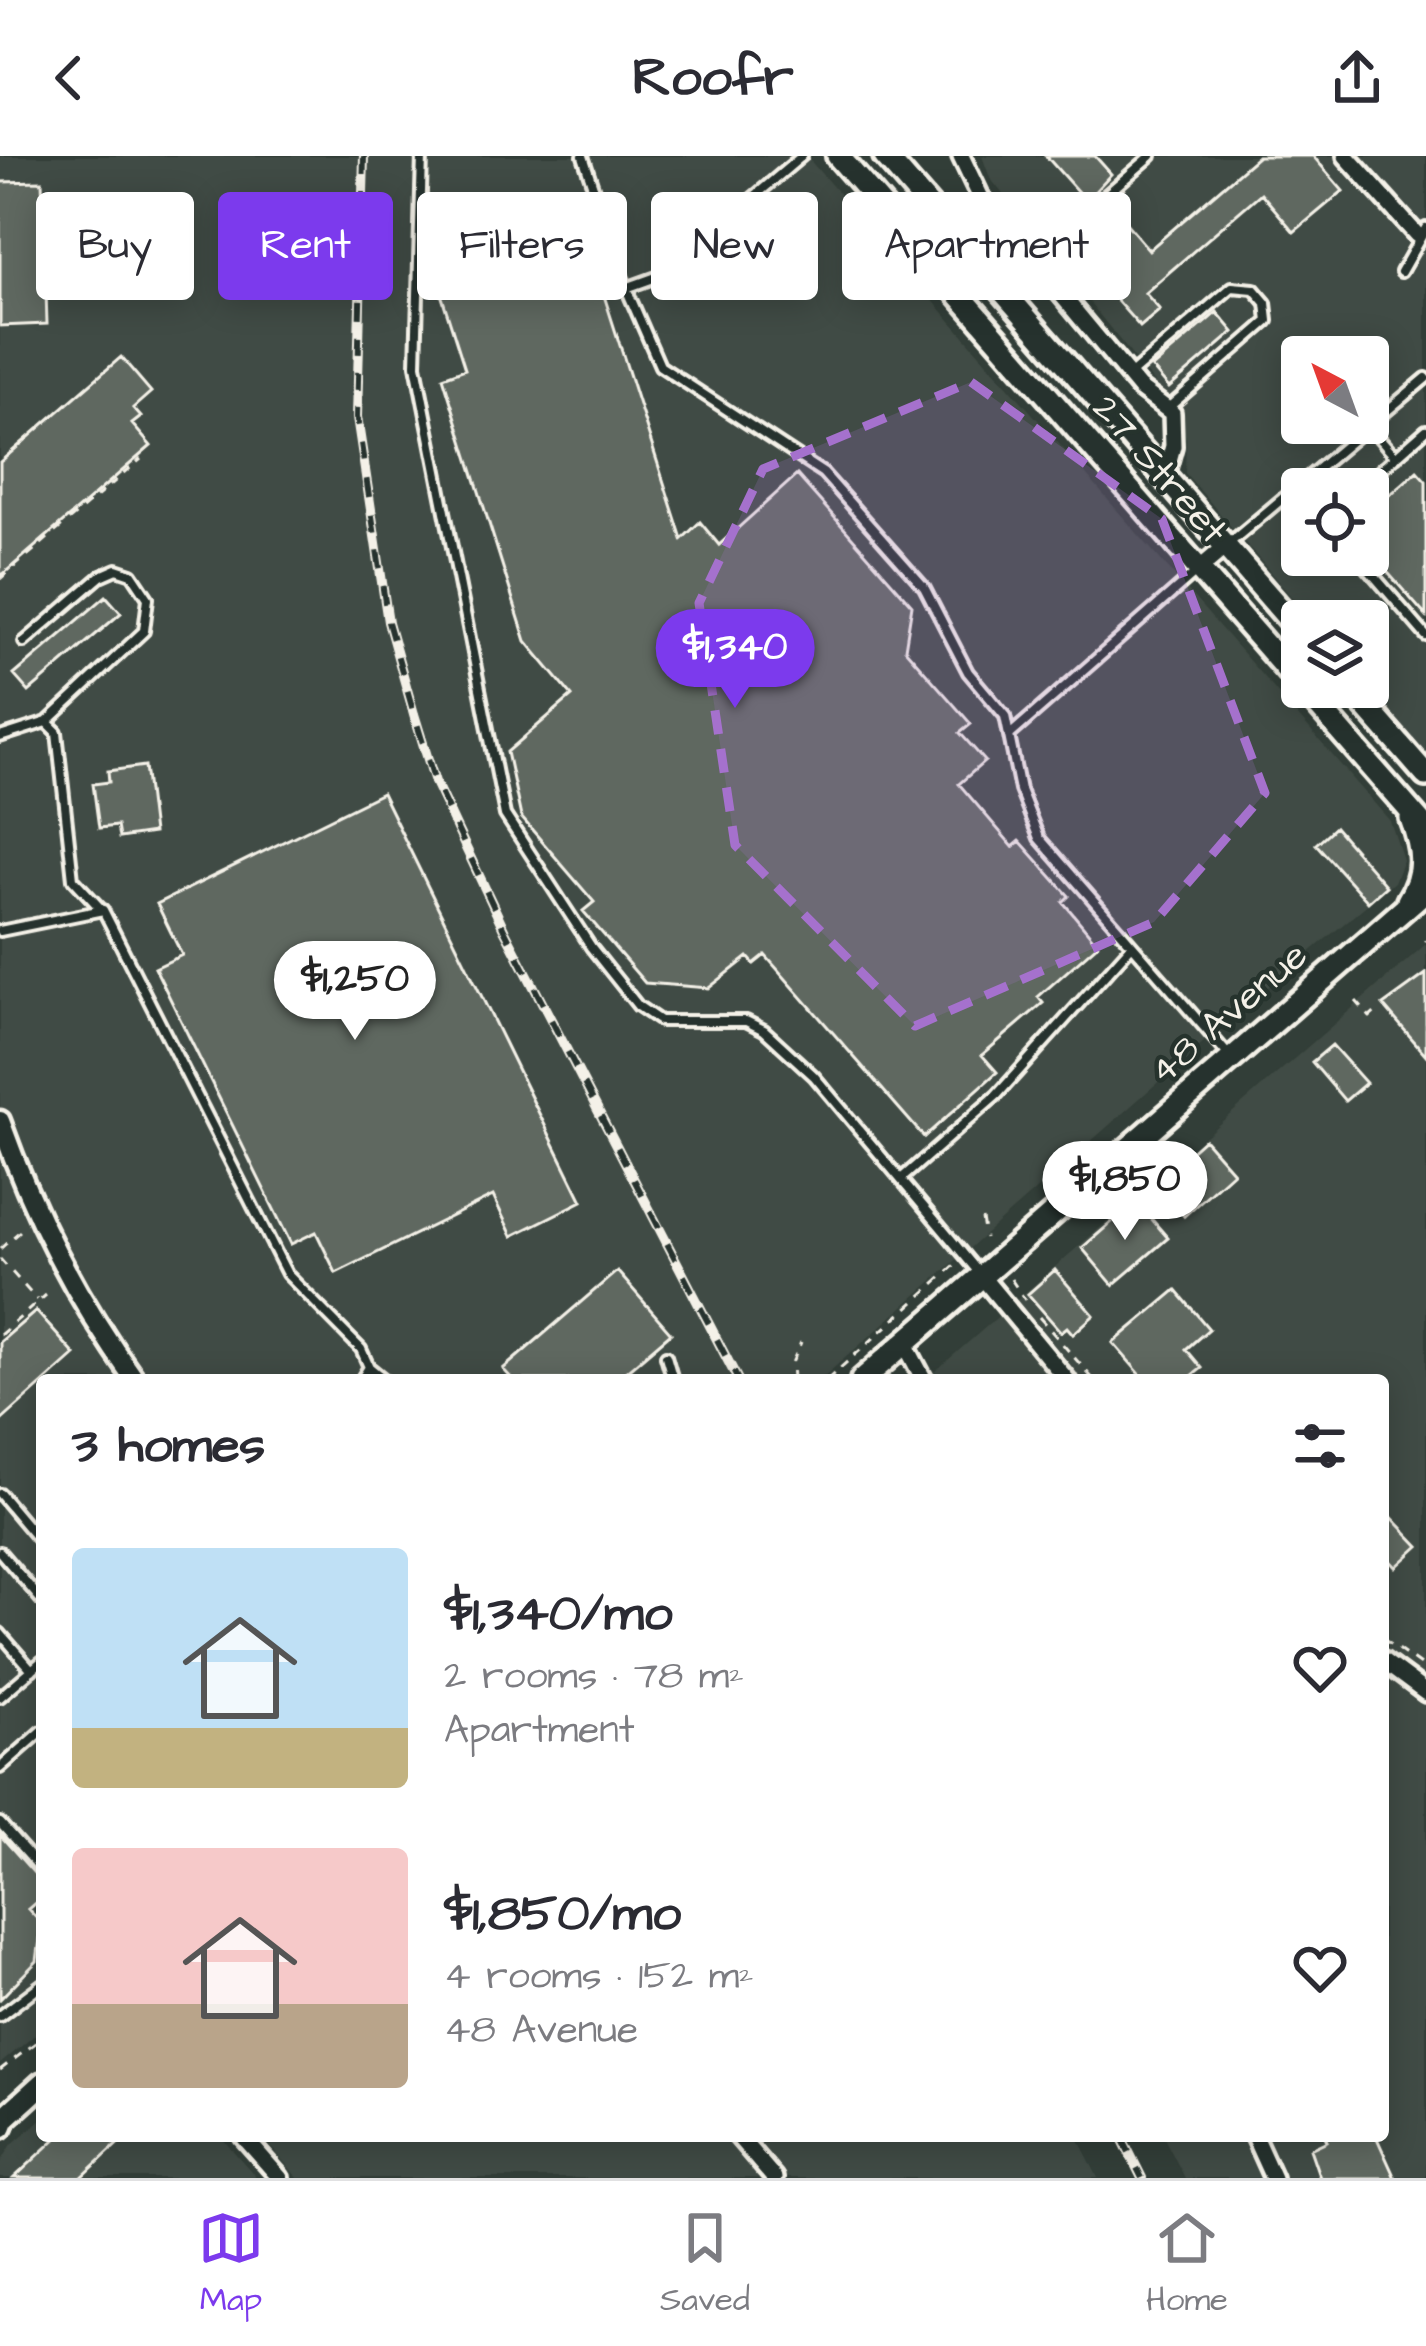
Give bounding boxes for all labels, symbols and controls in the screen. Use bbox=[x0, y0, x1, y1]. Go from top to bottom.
text: Roofr bbox=[632, 41, 794, 116]
icon: back bbox=[36, 45, 102, 111]
icon: share bbox=[1324, 45, 1390, 111]
chip: Buy bbox=[36, 192, 194, 300]
chip: Rent bbox=[218, 192, 393, 300]
chip: Filters bbox=[417, 192, 627, 300]
chip: New bbox=[651, 192, 818, 300]
chip: Apartment bbox=[842, 192, 1131, 300]
north arrow bbox=[1281, 336, 1389, 444]
map controls bbox=[1281, 336, 1389, 708]
street label: 27 Street bbox=[1079, 384, 1239, 557]
button: locate bbox=[1281, 468, 1389, 576]
button: layers bbox=[1281, 600, 1389, 708]
pin: $1,340 bbox=[637, 609, 833, 711]
text: $1,340 bbox=[683, 621, 787, 675]
street label: 48 Avenue bbox=[1138, 930, 1320, 1098]
pin: $1,250 bbox=[257, 941, 453, 1043]
text: $1,250 bbox=[301, 953, 409, 1007]
pin: $1,850 bbox=[1027, 1141, 1223, 1243]
text: $1,850 bbox=[1069, 1153, 1181, 1207]
text: 3 homes bbox=[72, 1411, 265, 1482]
icon: filters bbox=[1287, 1413, 1353, 1479]
text: $1,340/mo bbox=[444, 1579, 672, 1650]
icon: home bbox=[168, 1596, 312, 1740]
icon: heart bbox=[1287, 1635, 1353, 1701]
text: 2 rooms · 78 m² bbox=[444, 1650, 744, 1704]
text: Apartment bbox=[444, 1704, 635, 1758]
text: $1,850/mo bbox=[444, 1879, 681, 1950]
icon: home bbox=[168, 1896, 312, 2040]
icon: heart bbox=[1287, 1935, 1353, 2001]
text: 4 rooms · 152 m² bbox=[444, 1950, 754, 2004]
text: 48 Avenue bbox=[444, 2004, 638, 2058]
tab: Map bbox=[198, 2205, 264, 2323]
tab: Saved bbox=[660, 2205, 750, 2323]
tab: Home bbox=[1146, 2205, 1228, 2323]

